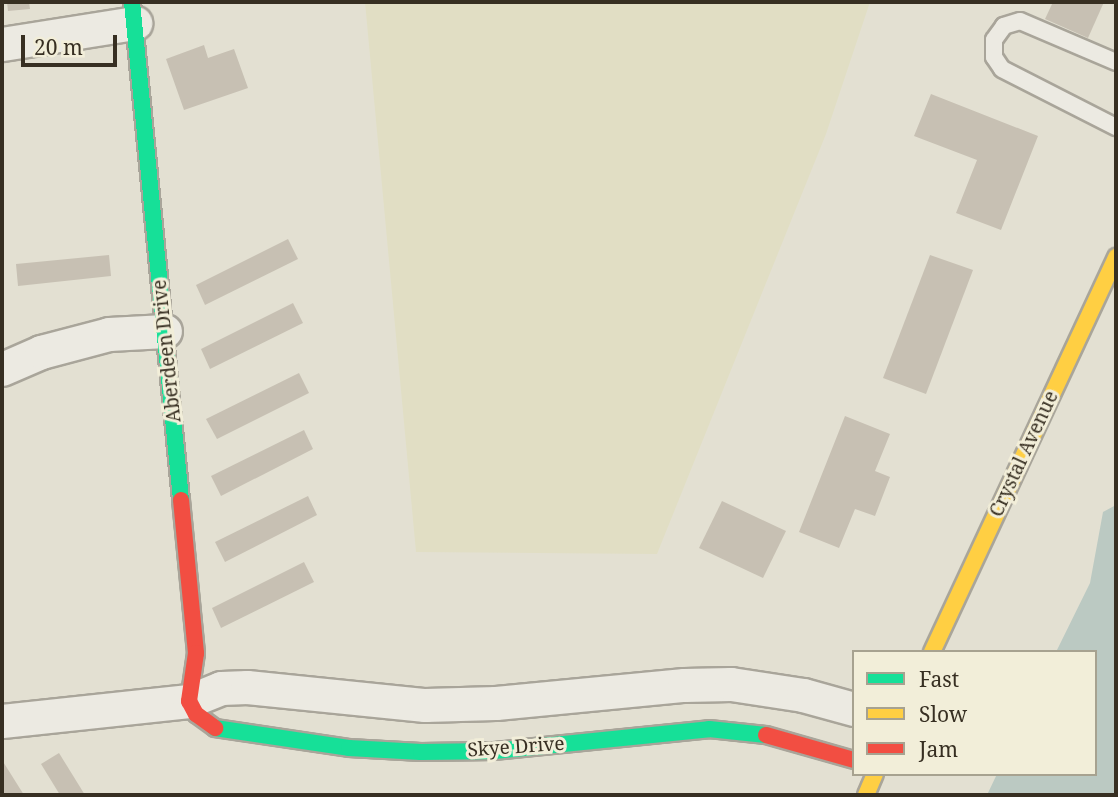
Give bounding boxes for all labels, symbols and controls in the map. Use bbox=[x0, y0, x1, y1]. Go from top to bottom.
scale bar bbox=[24, 21, 121, 65]
text: 20 m bbox=[34, 33, 83, 61]
street label: Aberdeen Drive bbox=[148, 279, 186, 423]
street label: Crystal Avenue bbox=[985, 388, 1063, 520]
legend bbox=[852, 650, 1097, 776]
text: Fast bbox=[919, 665, 959, 693]
text: Slow bbox=[919, 700, 967, 728]
street label: Skye Drive bbox=[467, 732, 565, 762]
text: Jam bbox=[919, 735, 958, 763]

